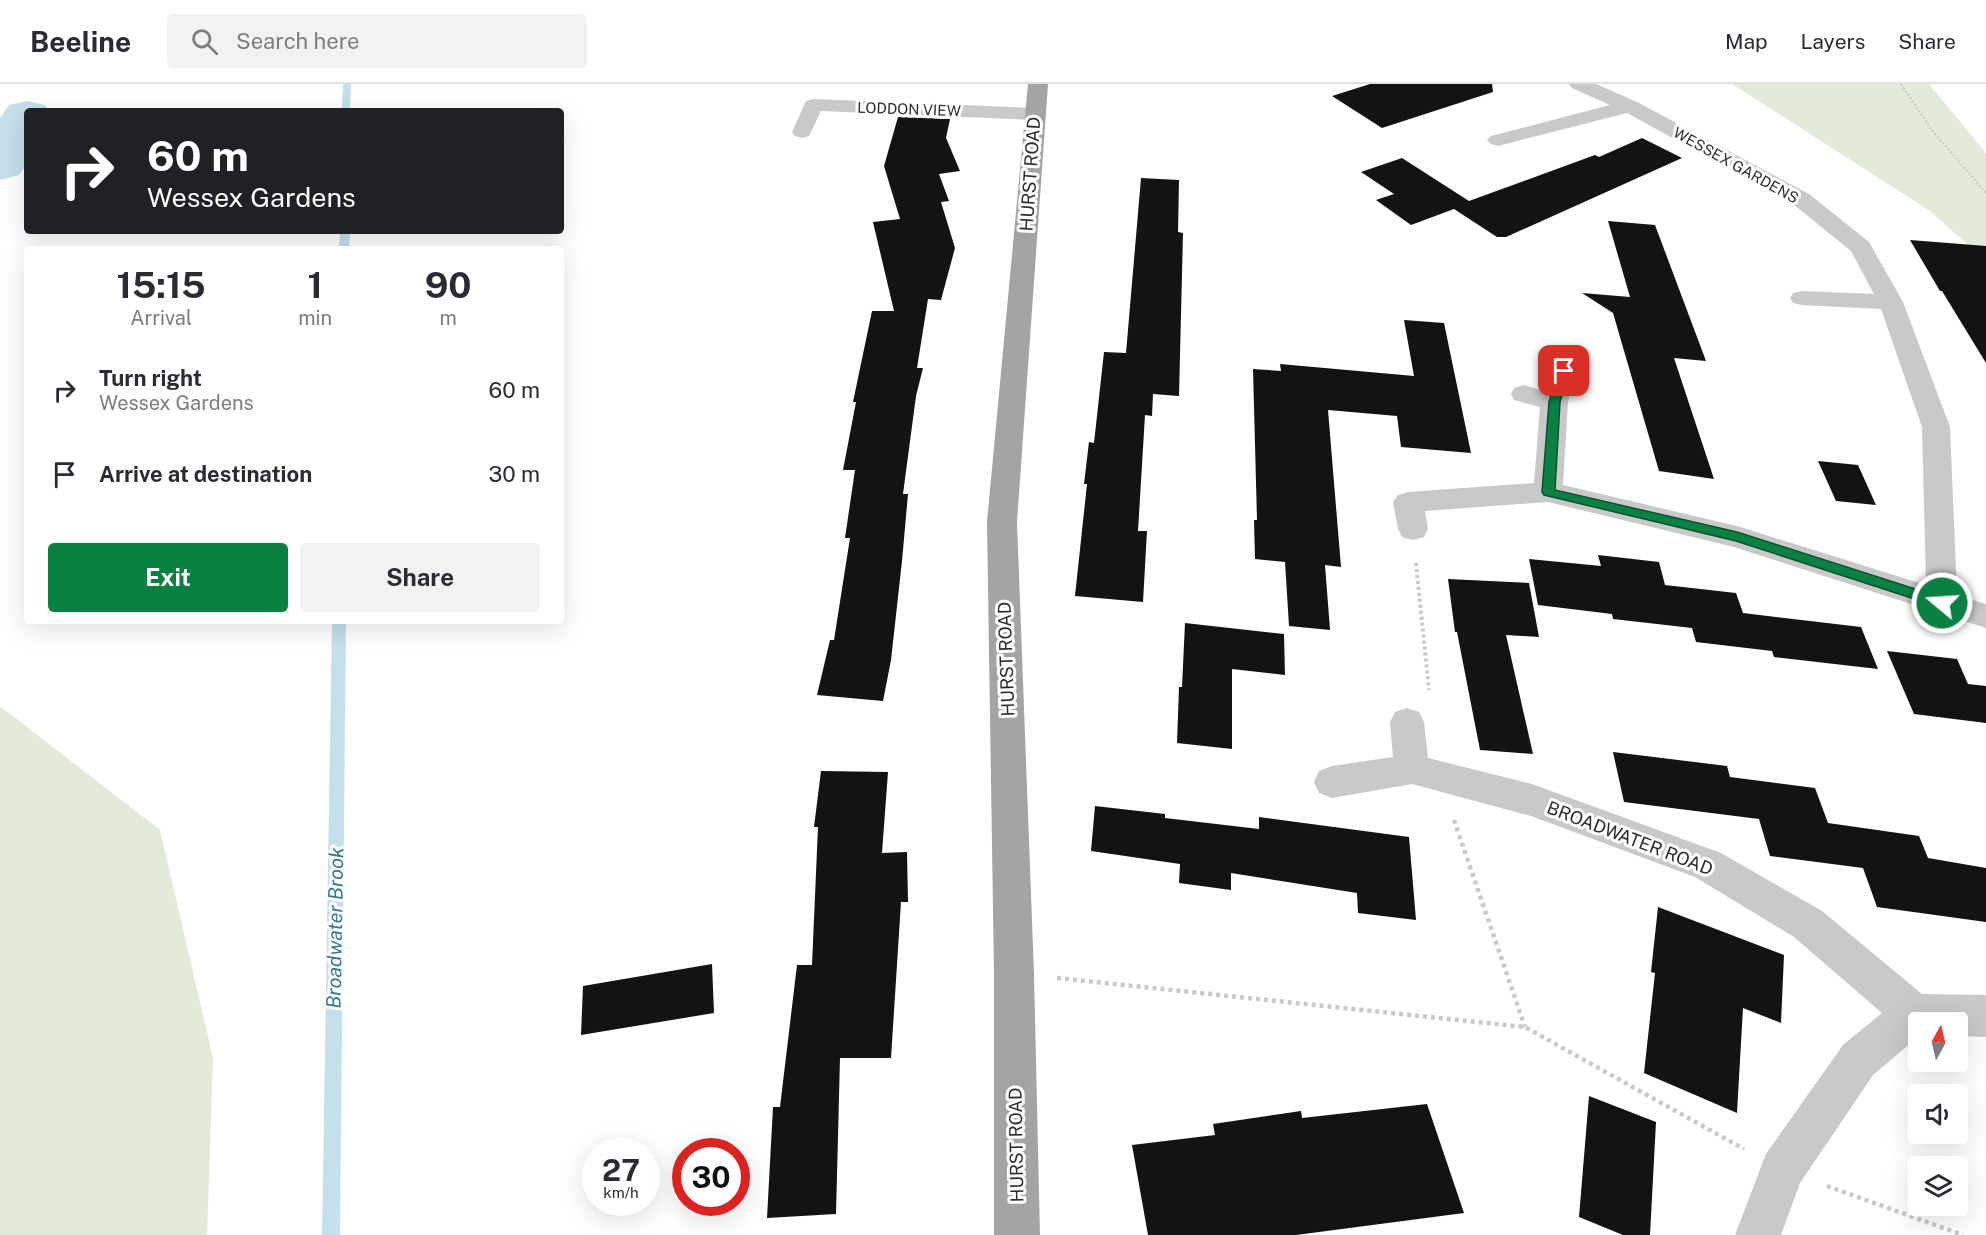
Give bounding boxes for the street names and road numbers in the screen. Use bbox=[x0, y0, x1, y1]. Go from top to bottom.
street label: LODDON VIEW bbox=[857, 99, 961, 119]
street label: HURST ROAD bbox=[1016, 116, 1044, 232]
street label: WESSEX GARDENS bbox=[1670, 124, 1802, 206]
street label: HURST ROAD bbox=[994, 601, 1018, 717]
street label: BROADWATER ROAD bbox=[1544, 797, 1716, 879]
street label: HURST ROAD bbox=[1004, 1087, 1028, 1203]

